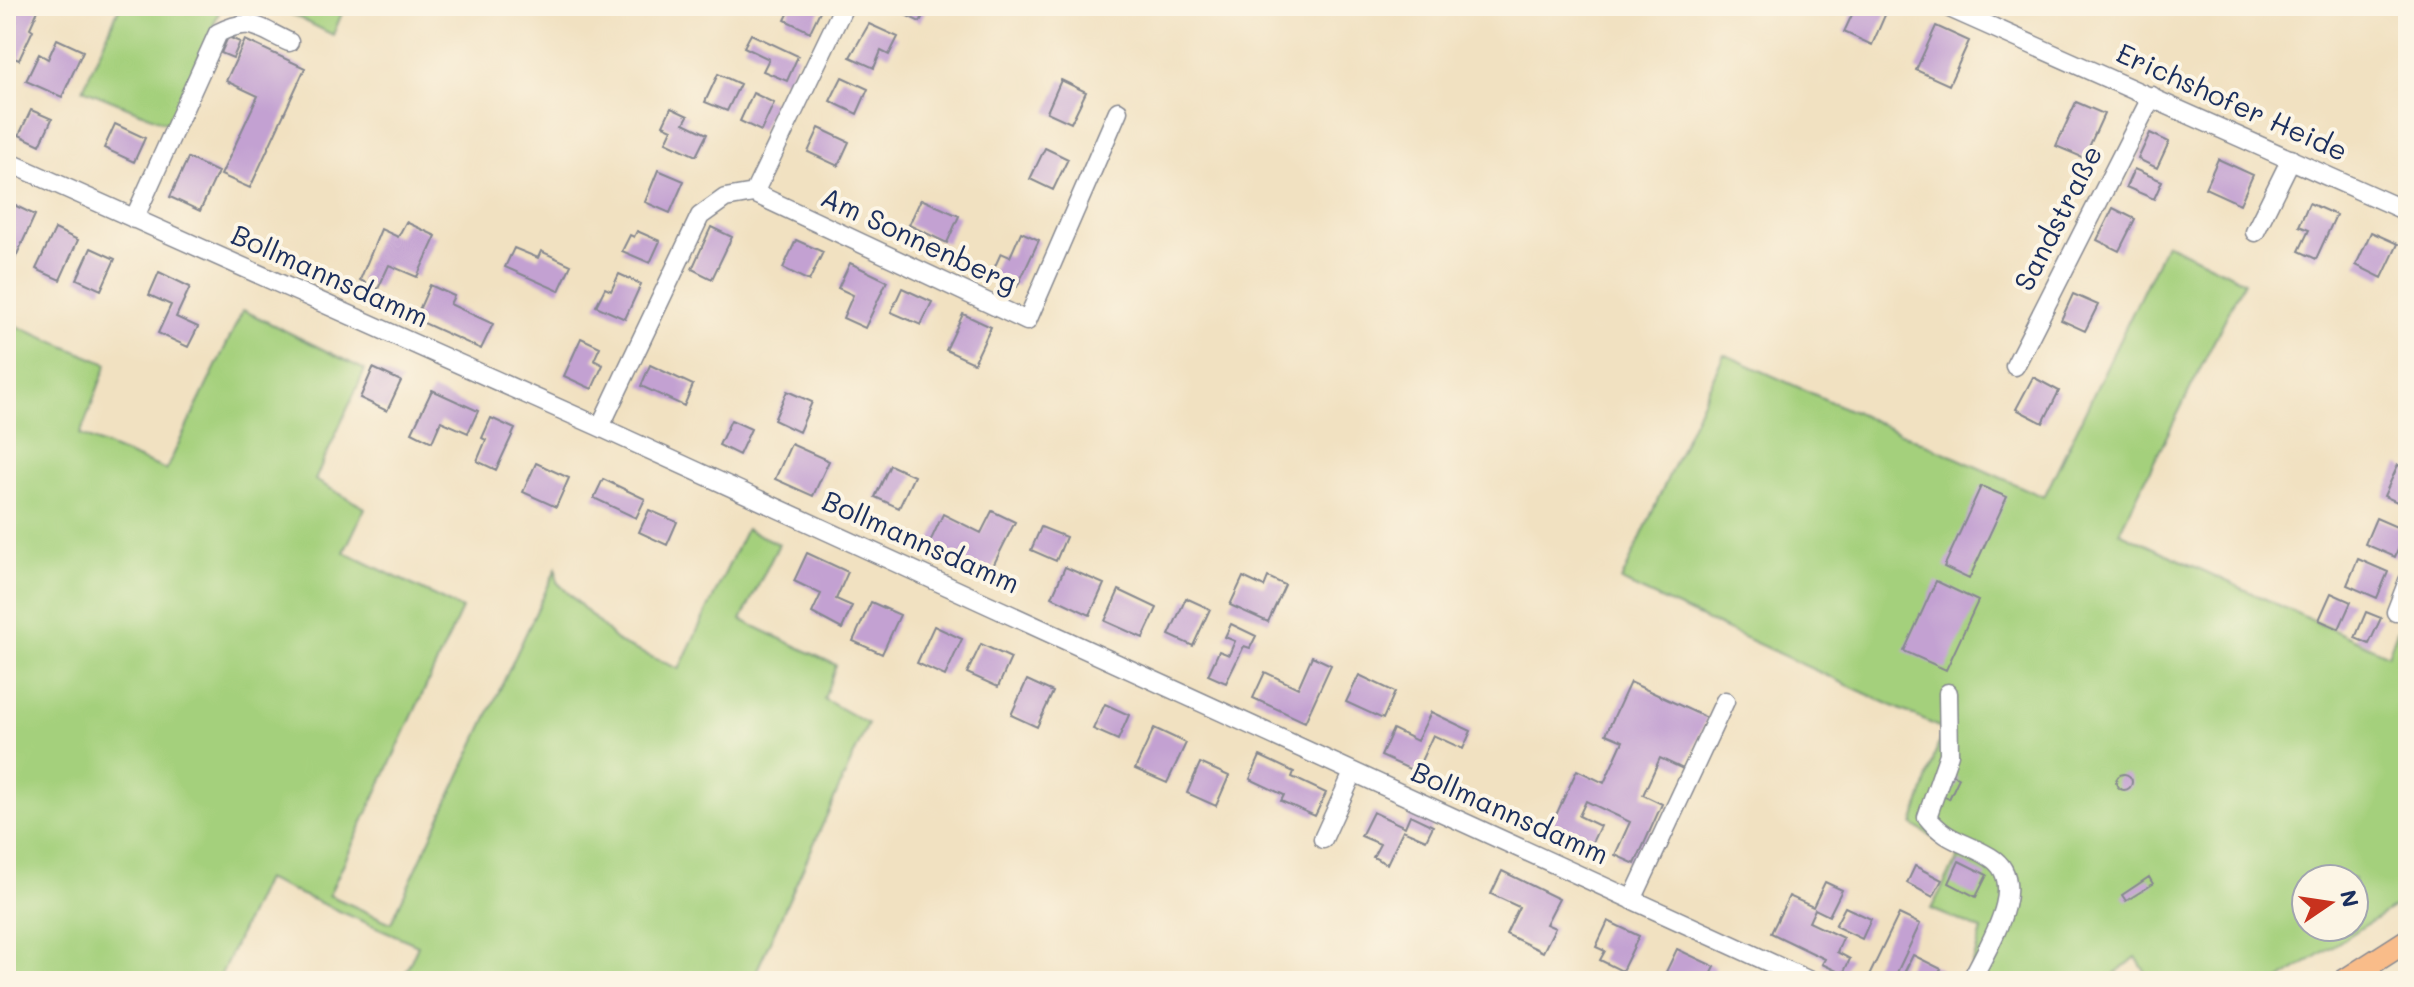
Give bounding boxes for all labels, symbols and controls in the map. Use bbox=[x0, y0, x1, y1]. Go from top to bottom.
street label: Erichshofer Heide bbox=[2111, 34, 2354, 168]
street label: Sandstraße bbox=[2005, 139, 2109, 297]
street label: Am Sonnenberg bbox=[816, 178, 1023, 300]
street label: Bollmannsdamm bbox=[226, 215, 435, 335]
street label: Bollmannsdamm bbox=[817, 481, 1026, 601]
street label: Bollmannsdamm bbox=[1406, 752, 1615, 872]
north arrow bbox=[2290, 863, 2370, 943]
text: N bbox=[2334, 887, 2366, 910]

